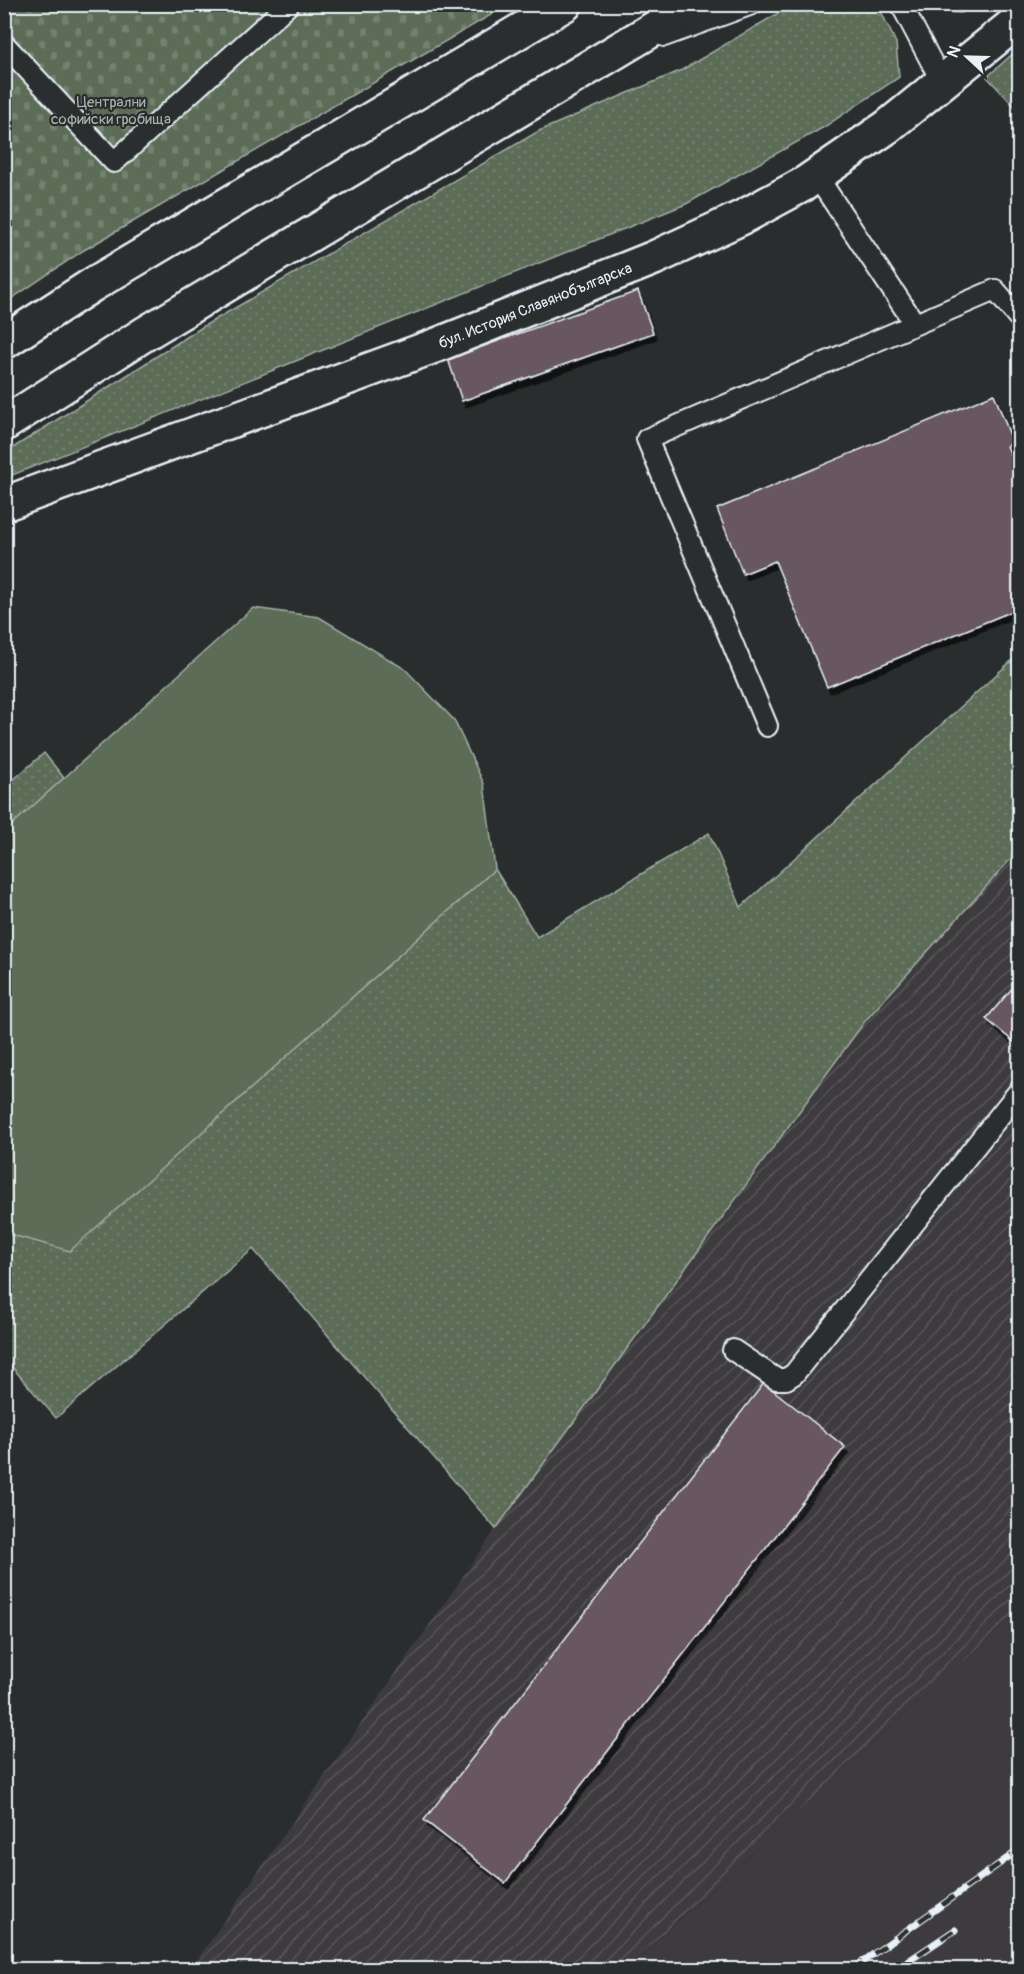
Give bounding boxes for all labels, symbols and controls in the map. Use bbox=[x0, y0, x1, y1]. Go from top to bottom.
north arrow bbox=[937, 27, 997, 87]
text: N bbox=[943, 43, 965, 61]
park label: Централни софийски гробища bbox=[51, 93, 171, 129]
street label: бул. История Славянобългарска bbox=[436, 259, 635, 353]

